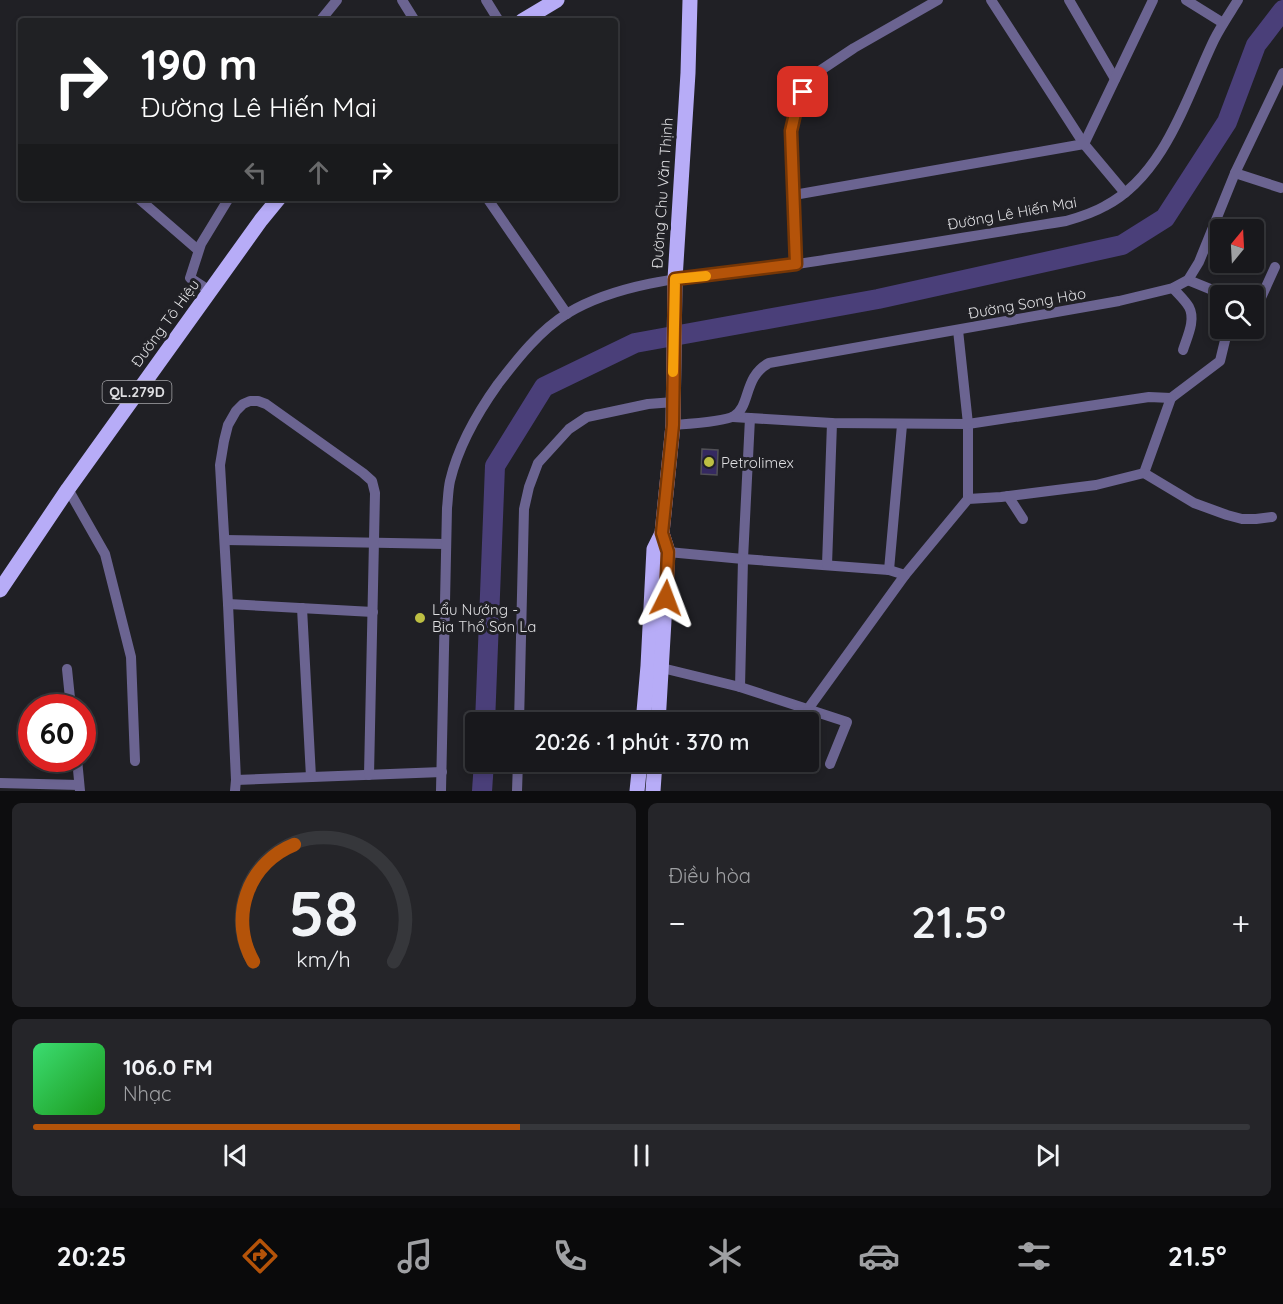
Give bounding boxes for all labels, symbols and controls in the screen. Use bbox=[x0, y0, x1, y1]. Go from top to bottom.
text: 190 m bbox=[141, 38, 257, 91]
icon: right bbox=[42, 42, 120, 120]
pin bbox=[777, 66, 828, 117]
icon: arrive bbox=[786, 75, 819, 108]
text: Đường Lê Hiến Mai bbox=[141, 90, 377, 124]
street label: Đường Chu Văn Thịnh bbox=[647, 117, 677, 269]
icon: left bbox=[239, 156, 272, 189]
icon: ahead bbox=[302, 156, 335, 189]
icon: right bbox=[365, 156, 398, 189]
street label: Đường Lê Hiến Mai bbox=[946, 192, 1078, 234]
north arrow bbox=[1210, 219, 1264, 273]
map controls bbox=[1210, 219, 1264, 339]
street label: Đường Tô Hiệu bbox=[127, 275, 203, 371]
street label: Đường Song Hào bbox=[967, 283, 1087, 323]
button: search bbox=[1210, 285, 1264, 339]
road number: QL.279D bbox=[102, 381, 172, 403]
place label: Petrolimex bbox=[721, 453, 794, 472]
marker: Petrolimex bbox=[702, 455, 716, 469]
position arrow bbox=[634, 566, 698, 630]
place label: Lẩu Nướng - Bia Thổ Sơn La bbox=[432, 600, 536, 636]
marker: Lẩu Nướng - Bia Thổ Sơn La bbox=[413, 611, 427, 625]
speed limit sign: 60 bbox=[18, 694, 96, 772]
text: 20:26 · 1 phút · 370 m bbox=[535, 728, 749, 756]
text: Điều hòa bbox=[669, 863, 751, 888]
text: 58 bbox=[289, 874, 359, 952]
text: 21.5° bbox=[911, 893, 1006, 949]
text: − bbox=[669, 902, 686, 943]
text: + bbox=[1231, 902, 1250, 943]
text: km/h bbox=[297, 946, 351, 972]
text: 106.0 FM bbox=[123, 1053, 213, 1081]
text: Nhạc bbox=[123, 1081, 171, 1106]
icon: previous bbox=[219, 1139, 252, 1172]
icon: pause bbox=[625, 1139, 658, 1172]
icon: next bbox=[1031, 1139, 1064, 1172]
icon: directions bbox=[239, 1235, 281, 1277]
icon: music bbox=[394, 1235, 436, 1277]
icon: phone bbox=[549, 1235, 591, 1277]
icon: climate bbox=[704, 1235, 746, 1277]
icon: car bbox=[858, 1235, 900, 1277]
icon: filters bbox=[1013, 1235, 1055, 1277]
text: 20:25 bbox=[56, 1239, 127, 1273]
text: 21.5° bbox=[1168, 1239, 1227, 1273]

